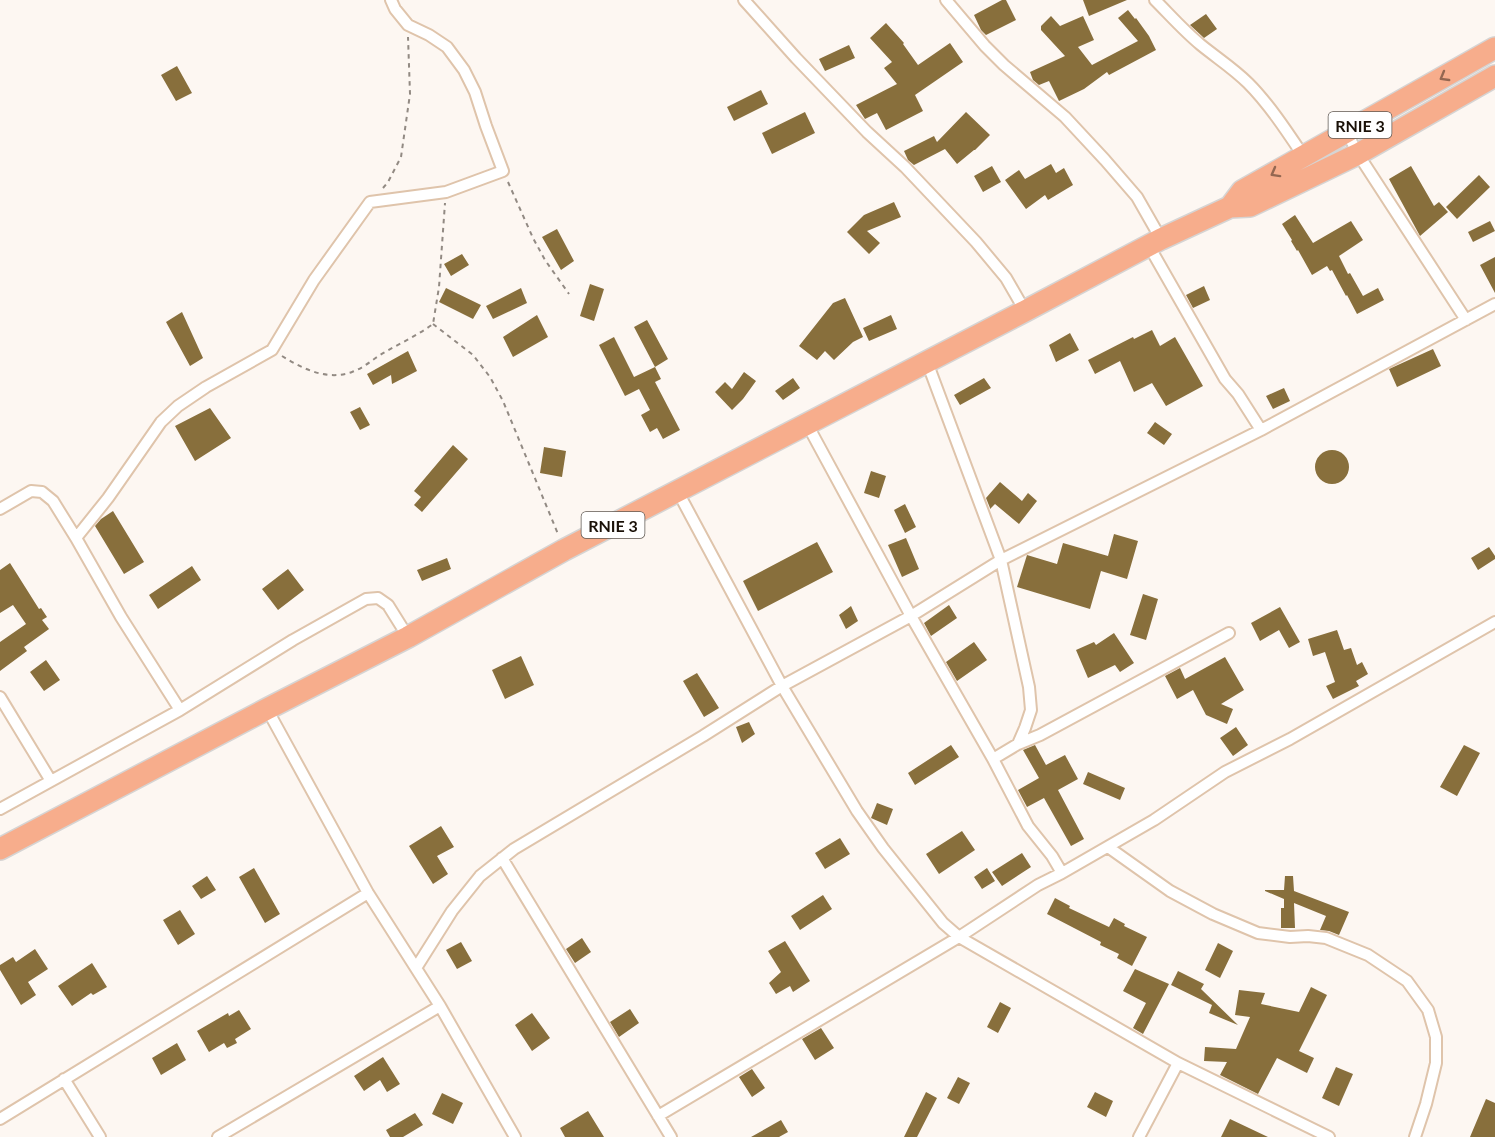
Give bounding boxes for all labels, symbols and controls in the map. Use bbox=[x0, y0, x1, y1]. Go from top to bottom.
one-way arrow bbox=[1440, 70, 1450, 81]
road number: RNIE 3 bbox=[1328, 112, 1392, 138]
one-way arrow bbox=[1270, 166, 1281, 177]
road number: RNIE 3 bbox=[582, 512, 644, 538]

